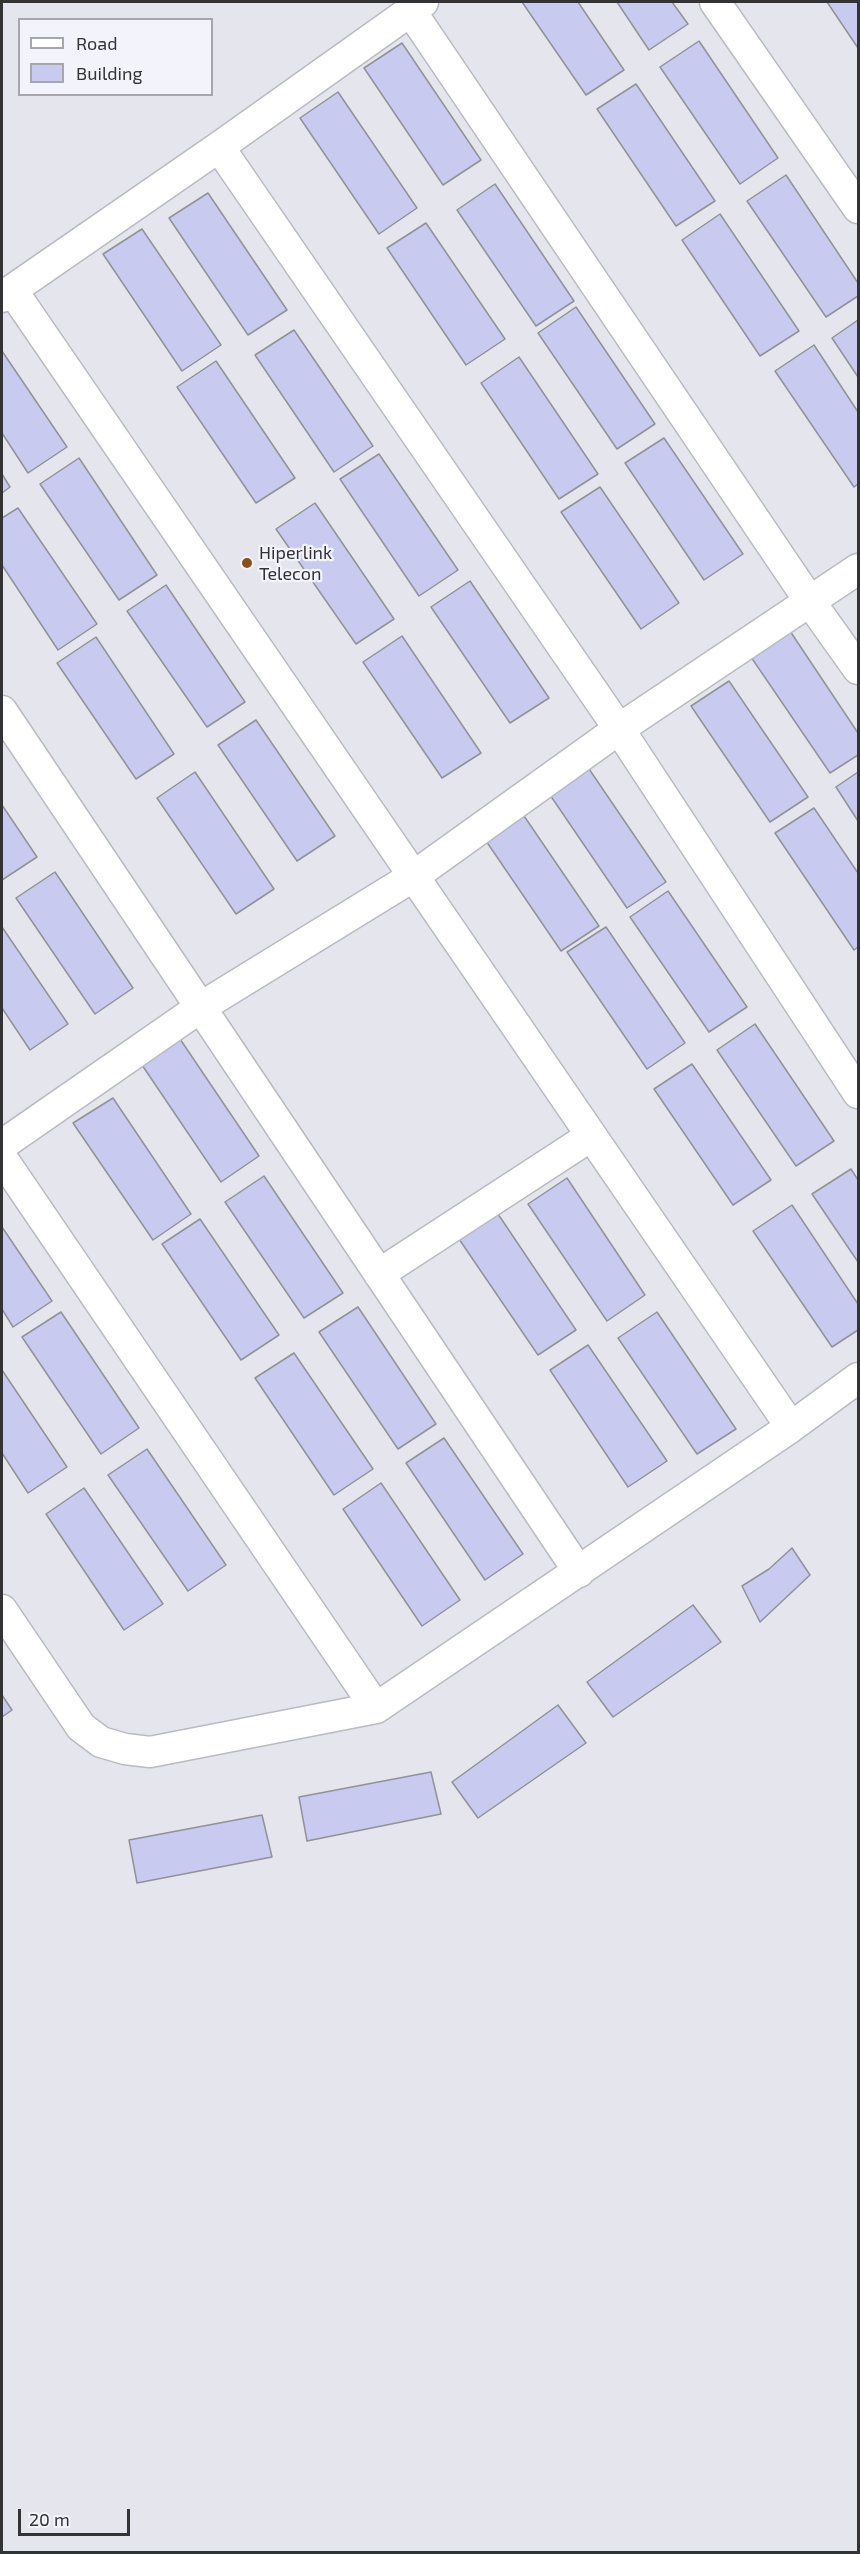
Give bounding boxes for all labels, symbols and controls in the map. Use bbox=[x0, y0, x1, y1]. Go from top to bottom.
legend bbox=[18, 18, 213, 96]
text: Road bbox=[76, 32, 117, 54]
text: Building bbox=[76, 62, 143, 84]
place label: Hiperlink Telecon bbox=[259, 542, 332, 584]
marker: Hiperlink Telecon bbox=[240, 556, 254, 570]
scale bar bbox=[21, 2497, 134, 2535]
text: 20 m bbox=[29, 2508, 70, 2530]

